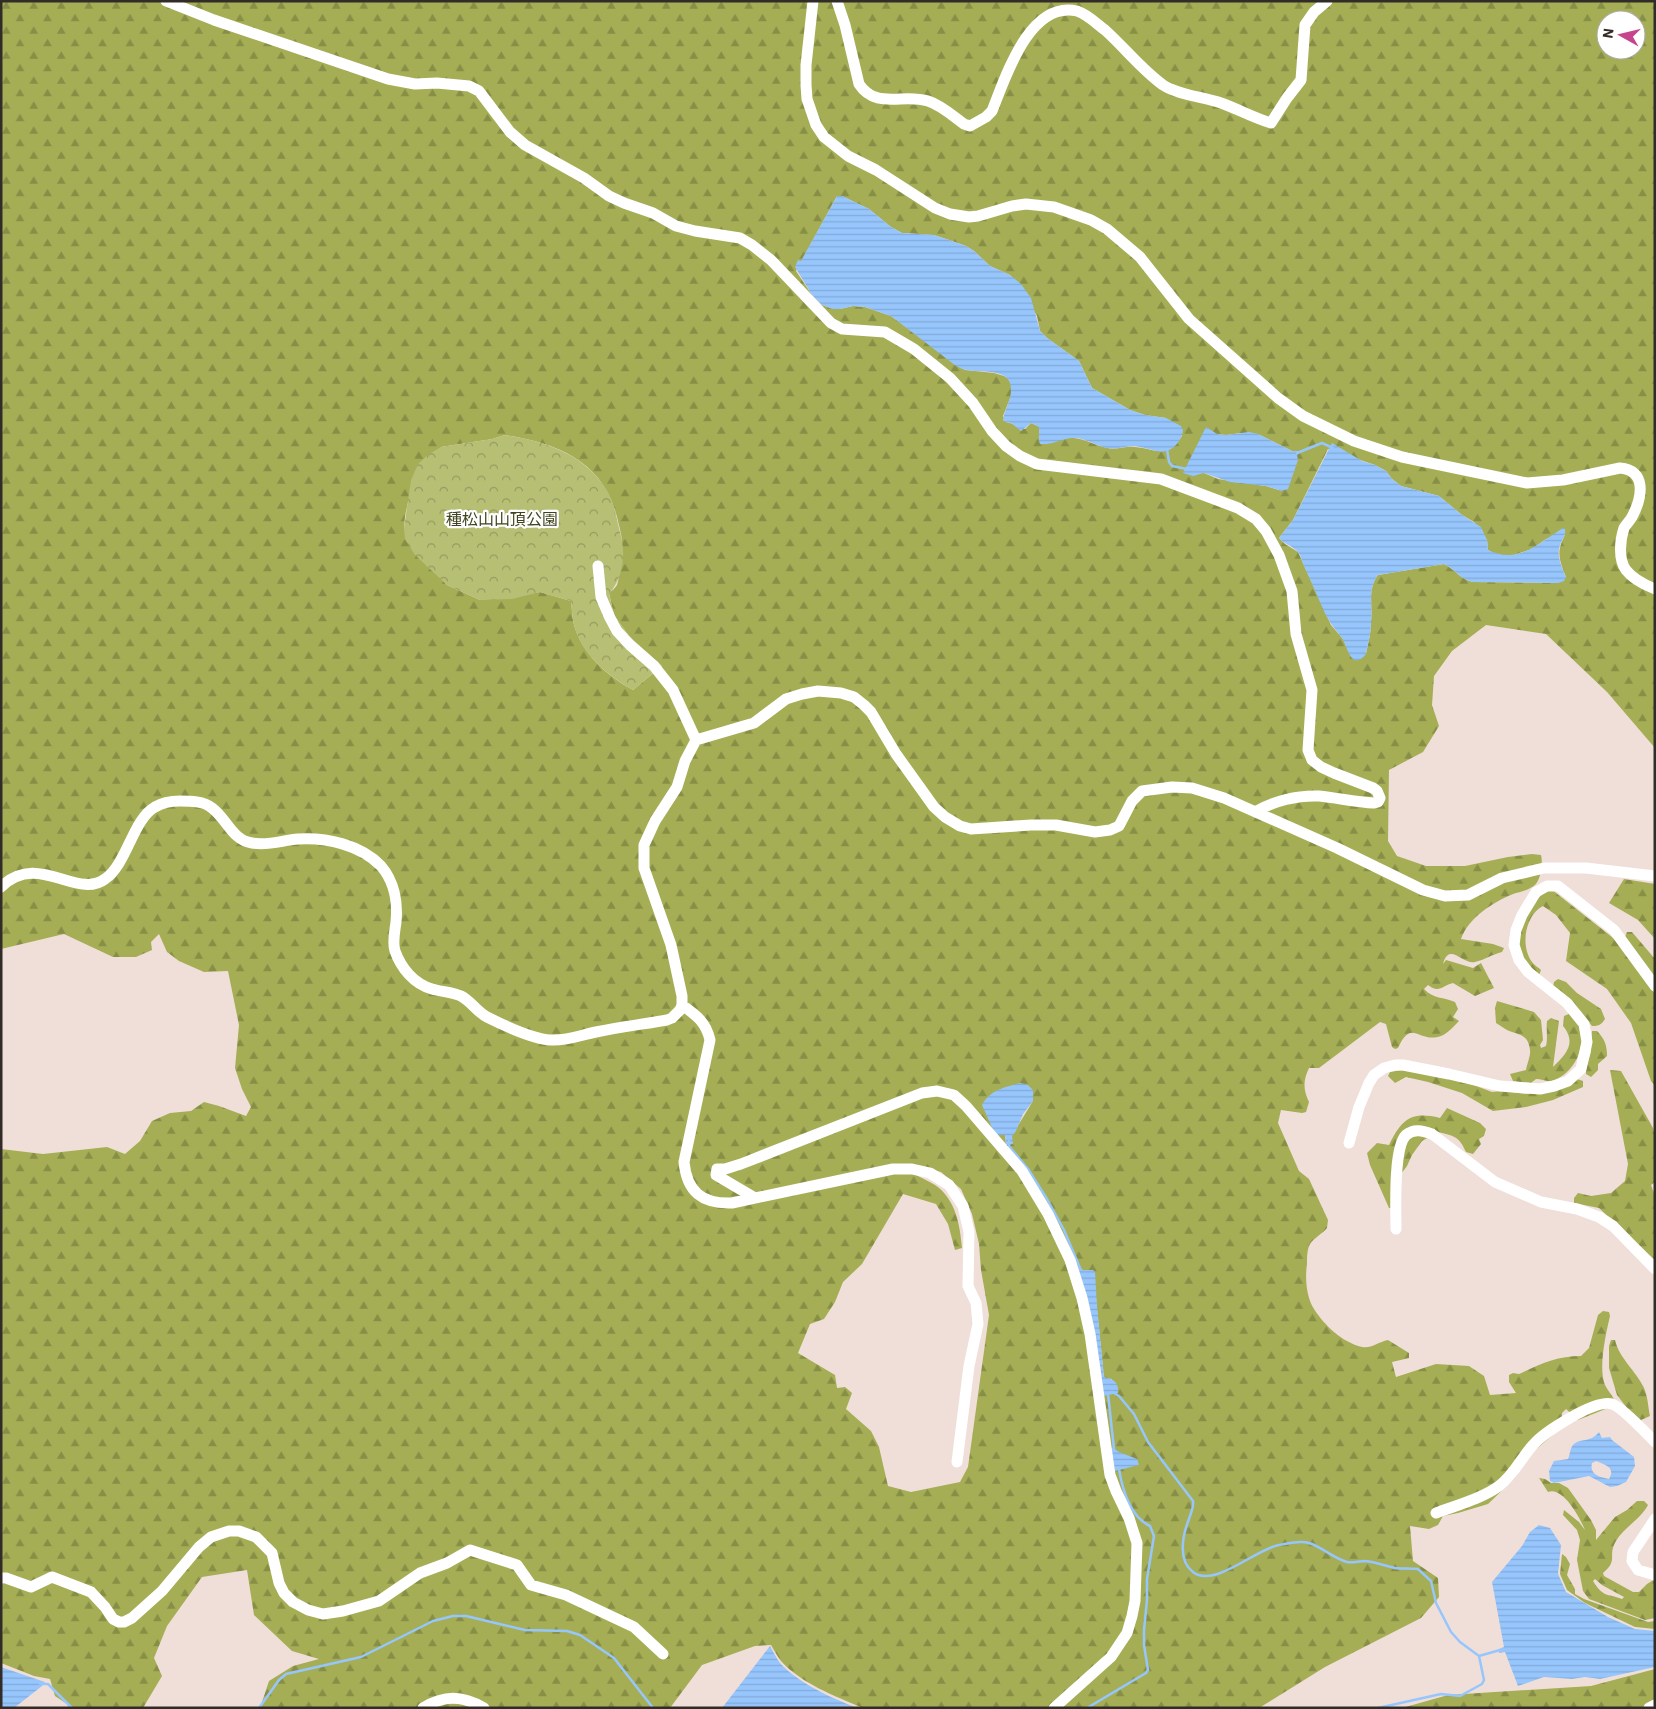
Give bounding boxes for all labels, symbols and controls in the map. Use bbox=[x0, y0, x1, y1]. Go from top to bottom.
north arrow bbox=[1596, 10, 1646, 60]
text: N bbox=[1599, 27, 1618, 39]
park label: 種松山山頂公園 bbox=[446, 509, 558, 529]

